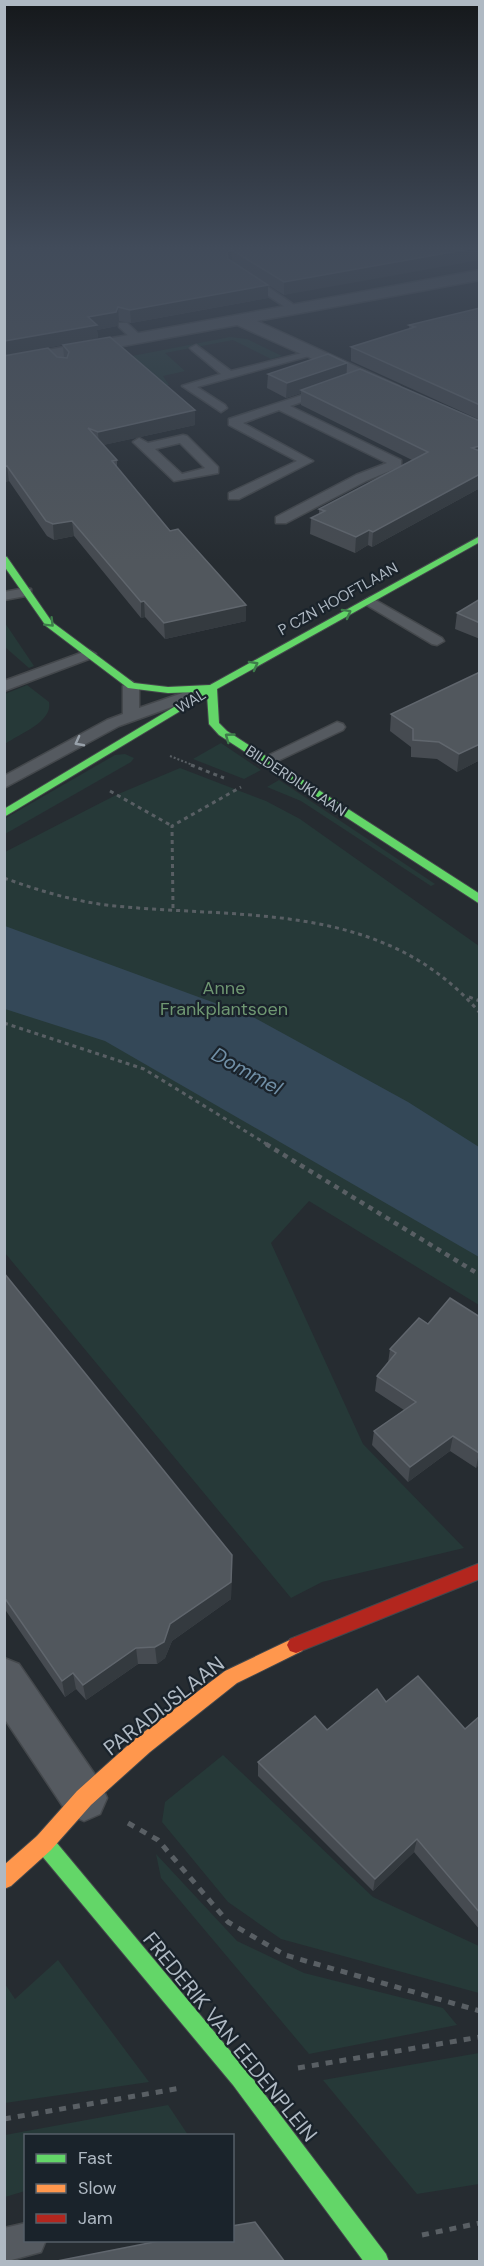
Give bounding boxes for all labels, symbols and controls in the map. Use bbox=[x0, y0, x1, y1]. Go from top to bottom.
street label: P CZN HOOFTLAAN bbox=[275, 558, 401, 640]
one-way arrow bbox=[341, 609, 351, 621]
one-way arrow bbox=[44, 616, 54, 627]
one-way arrow bbox=[248, 661, 258, 672]
street label: WAL bbox=[172, 684, 210, 718]
one-way arrow bbox=[225, 733, 236, 744]
one-way arrow bbox=[74, 735, 85, 746]
street label: BILDERDIJKLAAN bbox=[242, 741, 350, 821]
park label: Anne Frankplantsoen bbox=[160, 976, 288, 1021]
water label: Dommel bbox=[207, 1041, 287, 1101]
street label: PARADIJSLAAN bbox=[98, 1650, 230, 1762]
street label: FREDERIK VAN EEDENPLEIN bbox=[137, 1926, 323, 2148]
legend bbox=[24, 2134, 234, 2242]
text: Fast bbox=[78, 2146, 113, 2170]
text: Slow bbox=[78, 2176, 117, 2200]
text: Jam bbox=[78, 2206, 113, 2230]

